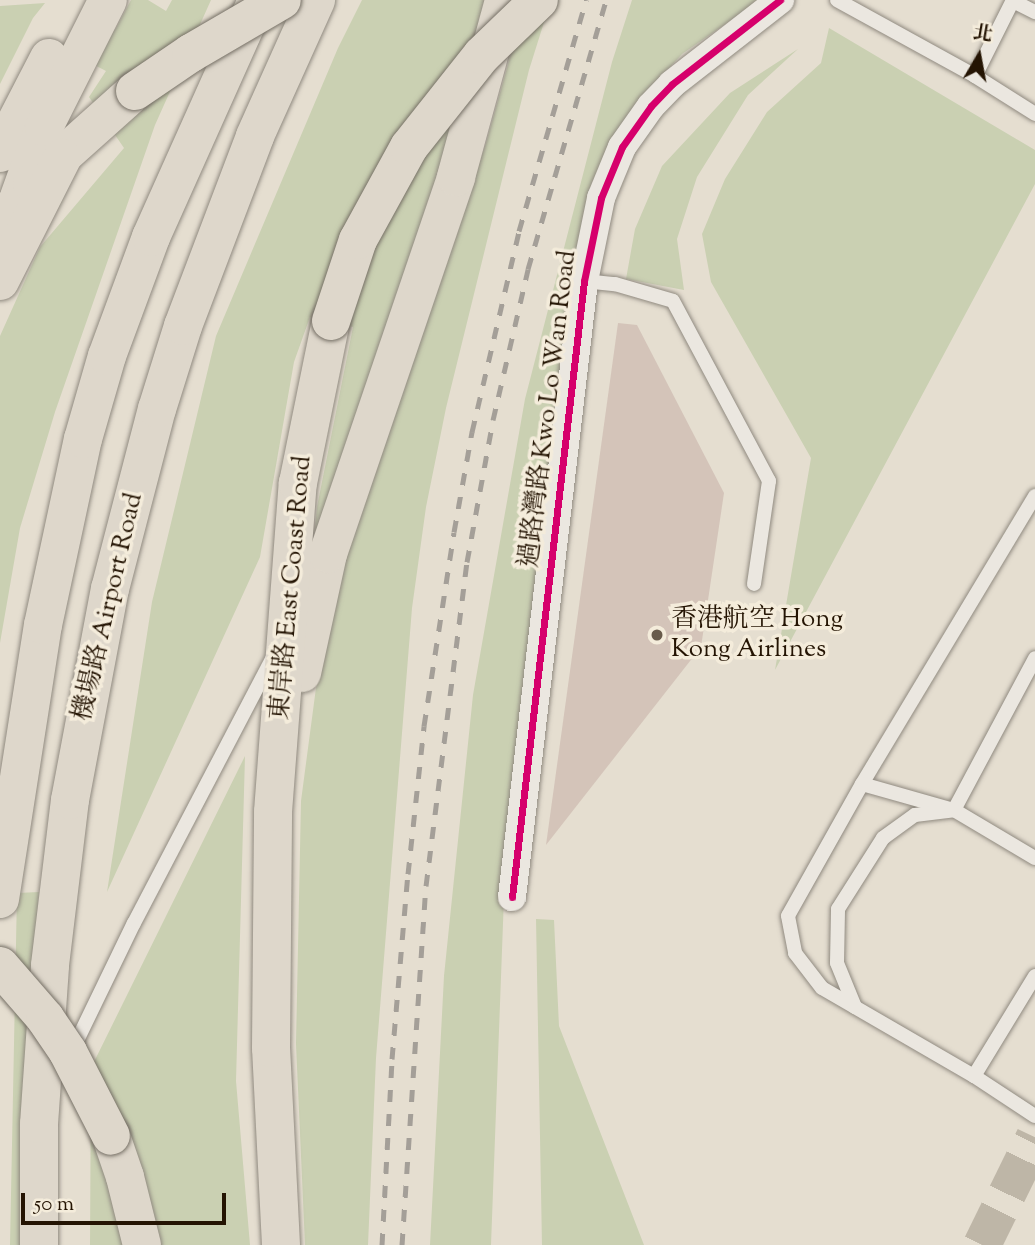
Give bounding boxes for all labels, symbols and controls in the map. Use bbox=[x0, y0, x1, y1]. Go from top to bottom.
text: 北 bbox=[971, 20, 994, 50]
north arrow bbox=[944, 21, 1014, 91]
street label: 過路灣路 Kwo Lo Wan Road bbox=[514, 249, 584, 569]
street label: 東岸路 East Coast Road bbox=[265, 454, 319, 722]
street label: 機場路 Airport Road bbox=[68, 490, 150, 724]
place label: 香港航空 Hong Kong Airlines bbox=[671, 604, 843, 666]
marker: 香港航空 Hong Kong Airlines bbox=[649, 627, 665, 643]
scale bar bbox=[24, 1178, 229, 1222]
text: 50 m bbox=[34, 1190, 74, 1220]

